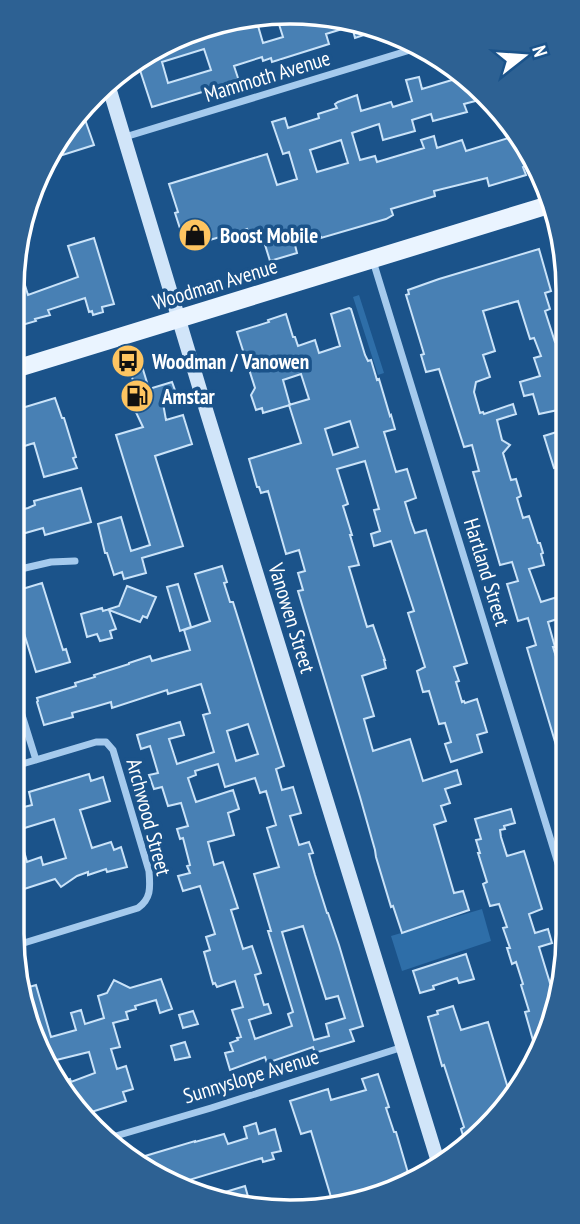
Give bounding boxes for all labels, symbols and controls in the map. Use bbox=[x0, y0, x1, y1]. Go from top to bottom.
north arrow bbox=[489, 21, 559, 91]
text: N bbox=[527, 43, 553, 59]
street label: Mammoth Avenue bbox=[201, 44, 333, 108]
shop icon: Boost Mobile bbox=[176, 216, 214, 254]
place label: Boost Mobile bbox=[220, 222, 318, 249]
street label: Woodman Avenue bbox=[149, 252, 281, 316]
bus stop icon: Woodman / Vanowen bbox=[109, 342, 147, 380]
place label: Woodman / Vanowen bbox=[151, 348, 309, 375]
fuel station icon: Amstar bbox=[118, 377, 156, 415]
place label: Amstar bbox=[161, 383, 216, 410]
street label: Hartland Street bbox=[458, 515, 516, 629]
street label: Vanowen Street bbox=[262, 559, 322, 676]
street label: Archwood Street bbox=[120, 756, 178, 879]
street label: Sunnyslope Avenue bbox=[180, 1043, 322, 1109]

